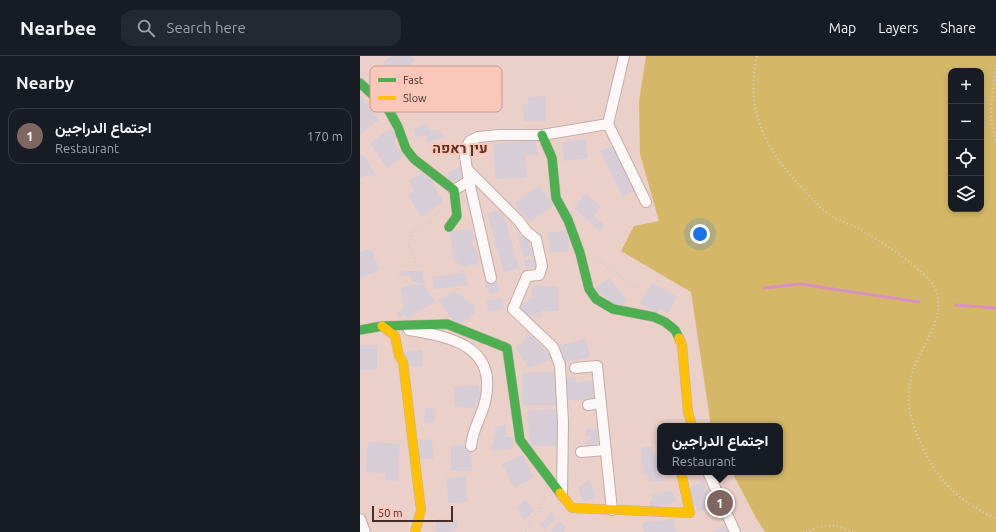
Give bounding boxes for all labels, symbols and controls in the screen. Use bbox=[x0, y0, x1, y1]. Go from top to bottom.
search box bbox=[121, 10, 401, 46]
text: Nearbee bbox=[20, 17, 97, 39]
icon: search bbox=[135, 17, 157, 39]
text: Search here bbox=[167, 19, 246, 36]
text: Map bbox=[829, 20, 856, 36]
text: Layers bbox=[878, 20, 918, 36]
text: Share bbox=[940, 20, 976, 36]
legend bbox=[370, 66, 502, 112]
map controls bbox=[948, 68, 984, 212]
button: + bbox=[948, 68, 984, 104]
text: Nearby bbox=[16, 73, 74, 92]
text: Fast bbox=[403, 74, 424, 86]
text: Slow bbox=[403, 92, 427, 104]
button: − bbox=[948, 104, 984, 140]
text: اجتماع الدراجين bbox=[55, 119, 152, 136]
text: 1 bbox=[26, 129, 34, 143]
text: 170 m bbox=[307, 129, 343, 143]
district label: עין ראפה bbox=[432, 140, 488, 156]
button: locate bbox=[948, 140, 984, 176]
text: Restaurant bbox=[55, 141, 119, 155]
button: layers bbox=[948, 176, 984, 212]
your location bbox=[690, 224, 710, 244]
popup bbox=[657, 423, 783, 475]
text: اجتماع الدراجين bbox=[672, 432, 768, 449]
text: Restaurant bbox=[672, 454, 736, 468]
pin: 1 bbox=[707, 488, 733, 518]
scale bar bbox=[372, 504, 453, 523]
text: 50 m bbox=[378, 507, 402, 519]

